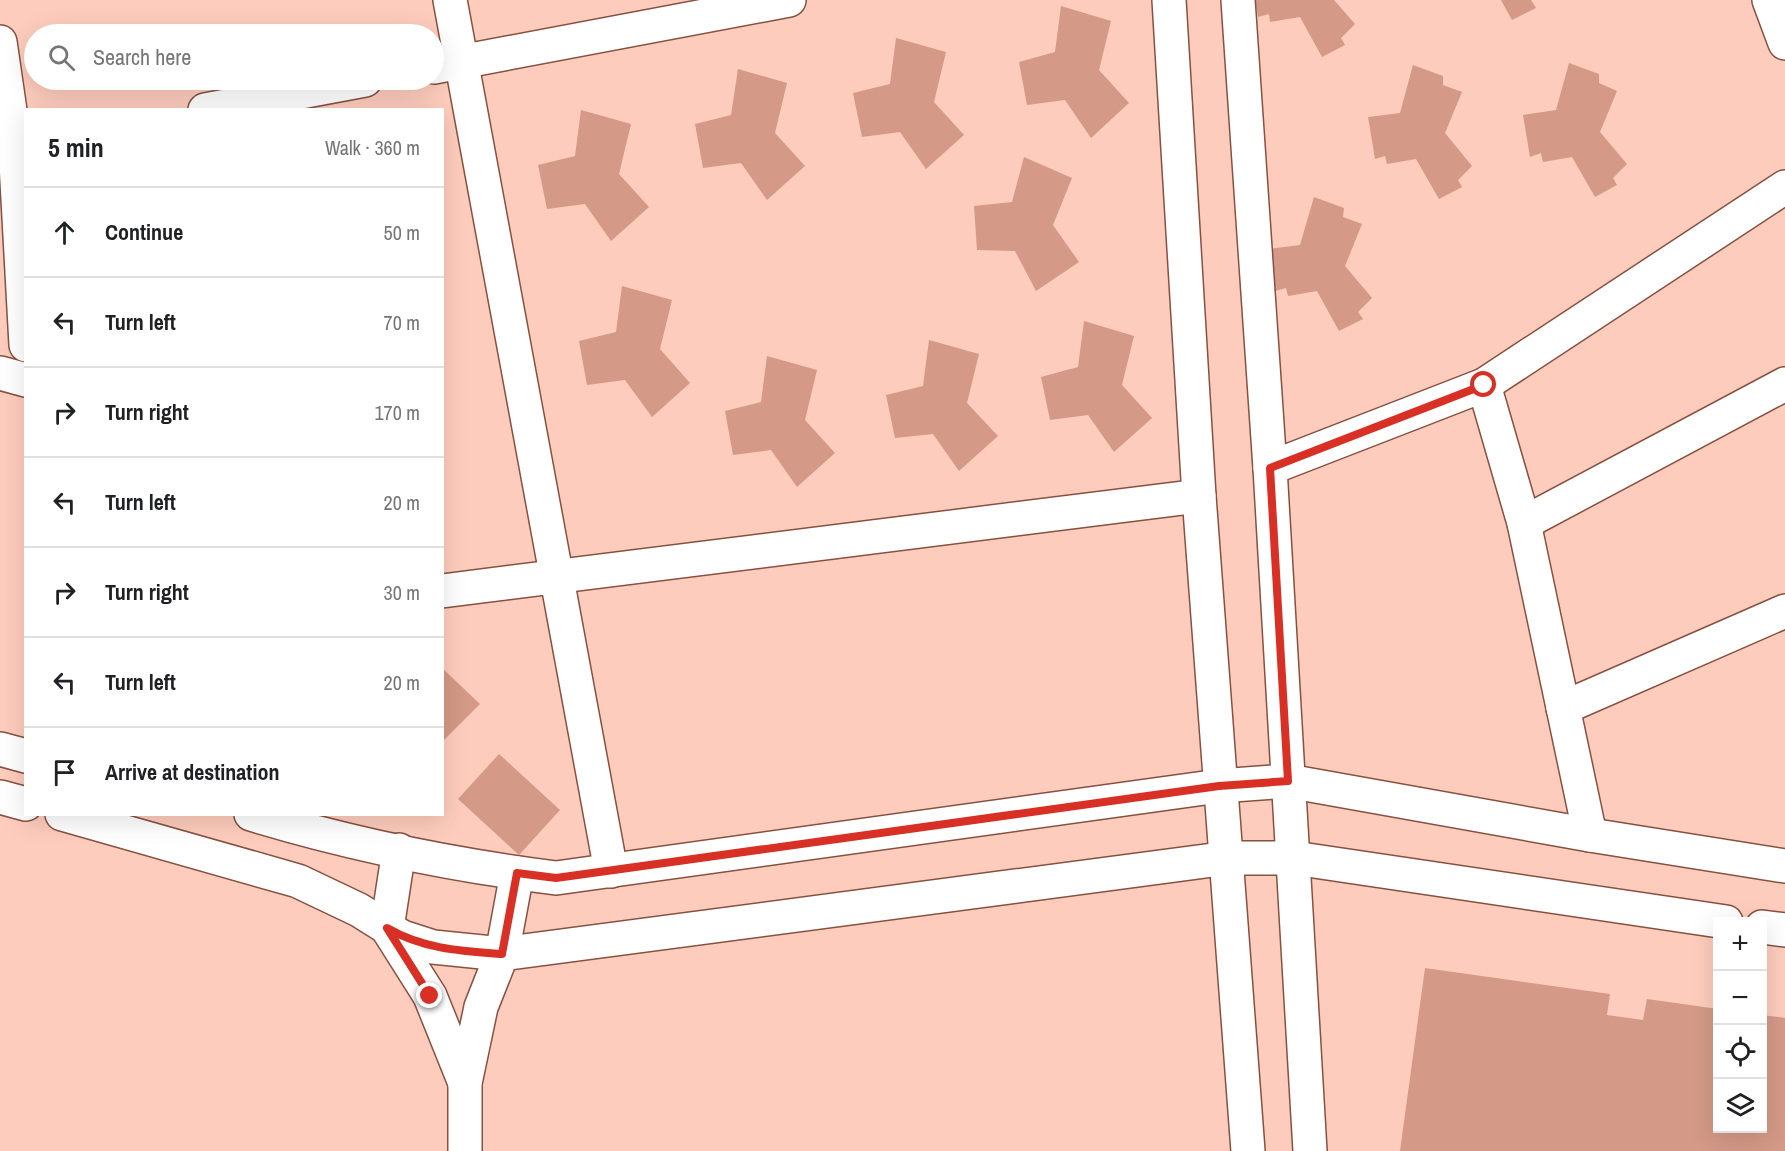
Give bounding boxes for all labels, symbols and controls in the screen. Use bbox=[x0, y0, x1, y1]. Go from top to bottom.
search box bbox=[24, 24, 444, 90]
icon: search bbox=[45, 41, 78, 74]
text: Search here bbox=[93, 42, 191, 72]
text: 5 min bbox=[48, 130, 104, 165]
text: Walk · 360 m bbox=[325, 134, 420, 161]
icon: ahead bbox=[48, 216, 81, 249]
text: Continue bbox=[105, 217, 183, 247]
text: 50 m bbox=[384, 219, 420, 246]
icon: left bbox=[48, 306, 81, 339]
text: Turn left bbox=[105, 307, 176, 337]
text: 70 m bbox=[384, 309, 420, 336]
route start bbox=[1470, 371, 1496, 397]
icon: right bbox=[48, 396, 81, 429]
text: Turn right bbox=[105, 397, 189, 427]
text: 170 m bbox=[374, 399, 420, 426]
icon: left bbox=[48, 486, 81, 519]
text: Turn left bbox=[105, 487, 176, 517]
text: 20 m bbox=[384, 489, 420, 516]
icon: right bbox=[48, 576, 81, 609]
text: Turn right bbox=[105, 577, 189, 607]
text: 30 m bbox=[384, 579, 420, 606]
icon: left bbox=[48, 666, 81, 699]
text: Turn left bbox=[105, 667, 176, 697]
text: 20 m bbox=[384, 669, 420, 696]
icon: arrive bbox=[48, 756, 81, 789]
text: Arrive at destination bbox=[105, 757, 279, 787]
map controls bbox=[1713, 917, 1767, 1133]
button: + bbox=[1713, 917, 1767, 971]
button: − bbox=[1713, 971, 1767, 1025]
route end bbox=[416, 982, 442, 1008]
button: locate bbox=[1713, 1025, 1767, 1079]
button: layers bbox=[1713, 1079, 1767, 1133]

